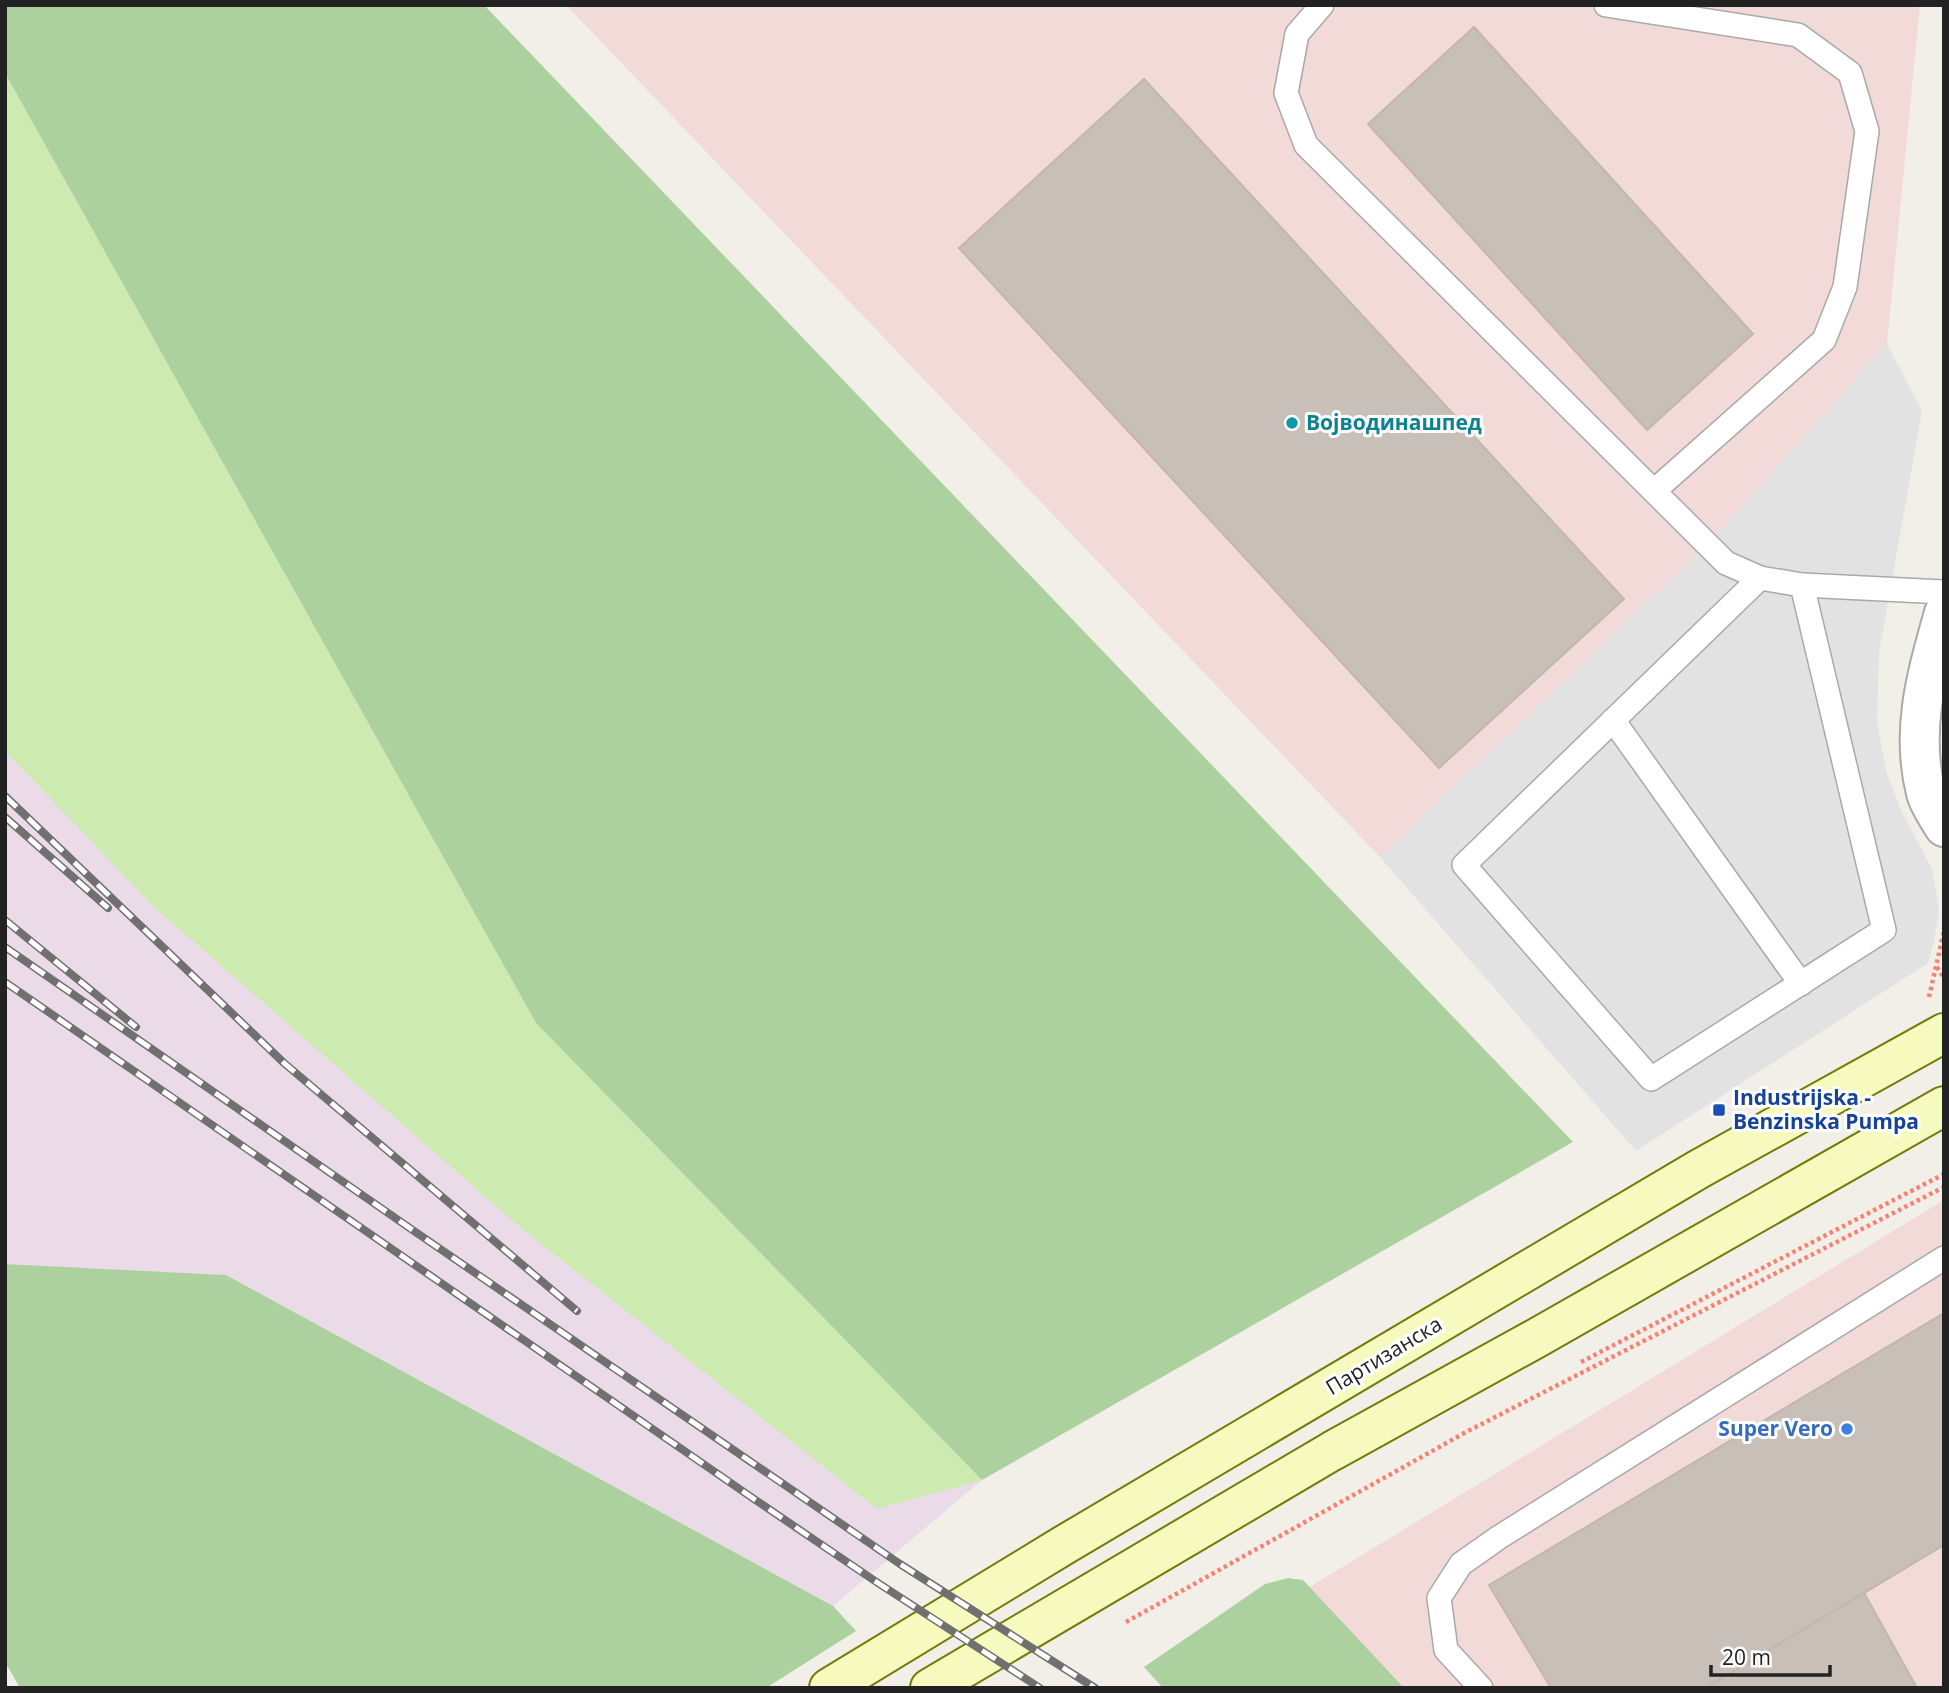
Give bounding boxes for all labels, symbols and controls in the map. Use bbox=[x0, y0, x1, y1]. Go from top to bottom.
place label: Војводинашпед bbox=[1306, 408, 1482, 436]
marker: Војводинашпед bbox=[1284, 415, 1300, 431]
place label: Industrijska - Benzinska Pumpa bbox=[1733, 1083, 1919, 1135]
marker: Industrijska - Benzinska Pumpa bbox=[1711, 1102, 1727, 1118]
street label: Партизанска bbox=[1320, 1309, 1447, 1401]
place label: Super Vero bbox=[1718, 1414, 1833, 1442]
marker: Super Vero bbox=[1839, 1421, 1855, 1437]
scale bar bbox=[1711, 1634, 1830, 1678]
text: 20 m bbox=[1722, 1643, 1771, 1671]

